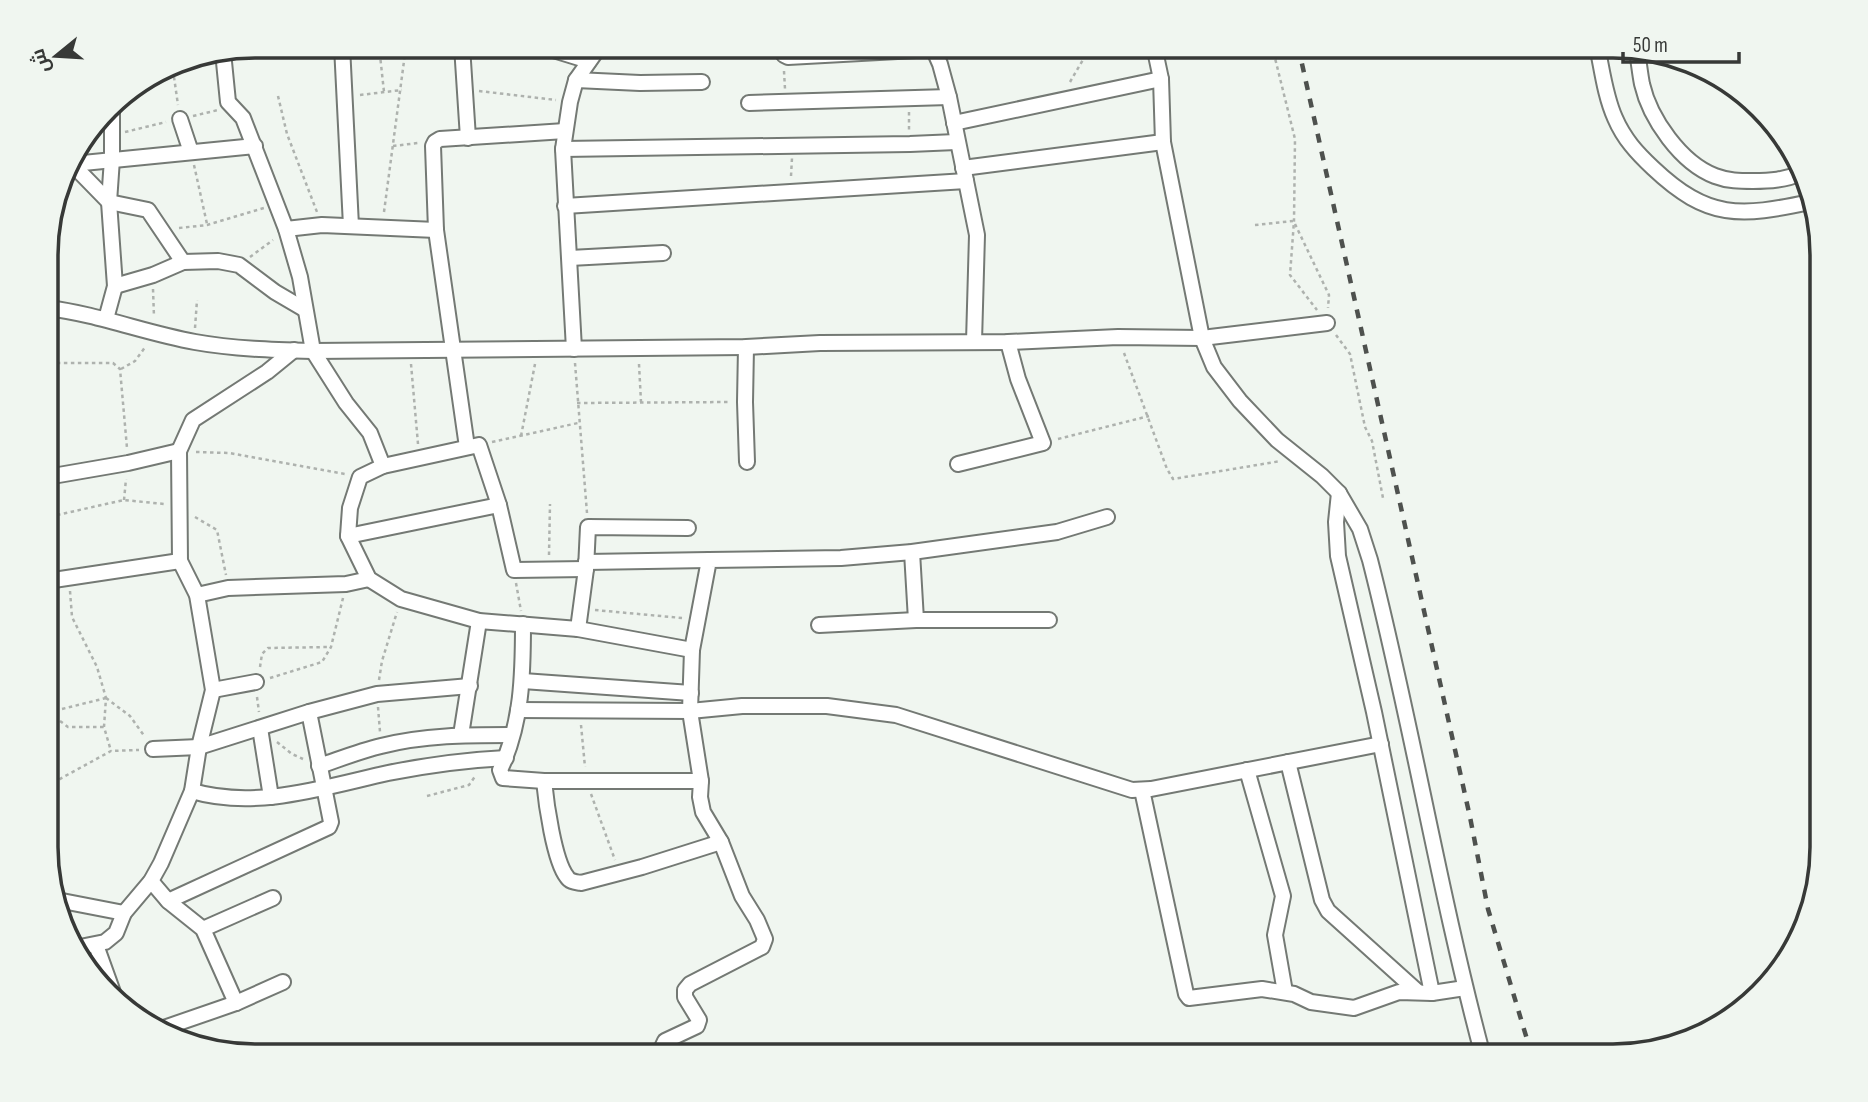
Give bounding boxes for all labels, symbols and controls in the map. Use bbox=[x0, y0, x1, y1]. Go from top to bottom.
north arrow bbox=[21, 21, 91, 91]
scale bar bbox=[1623, 21, 1738, 65]
text: 50 m bbox=[1633, 33, 1668, 58]
text: ش bbox=[27, 46, 56, 76]

